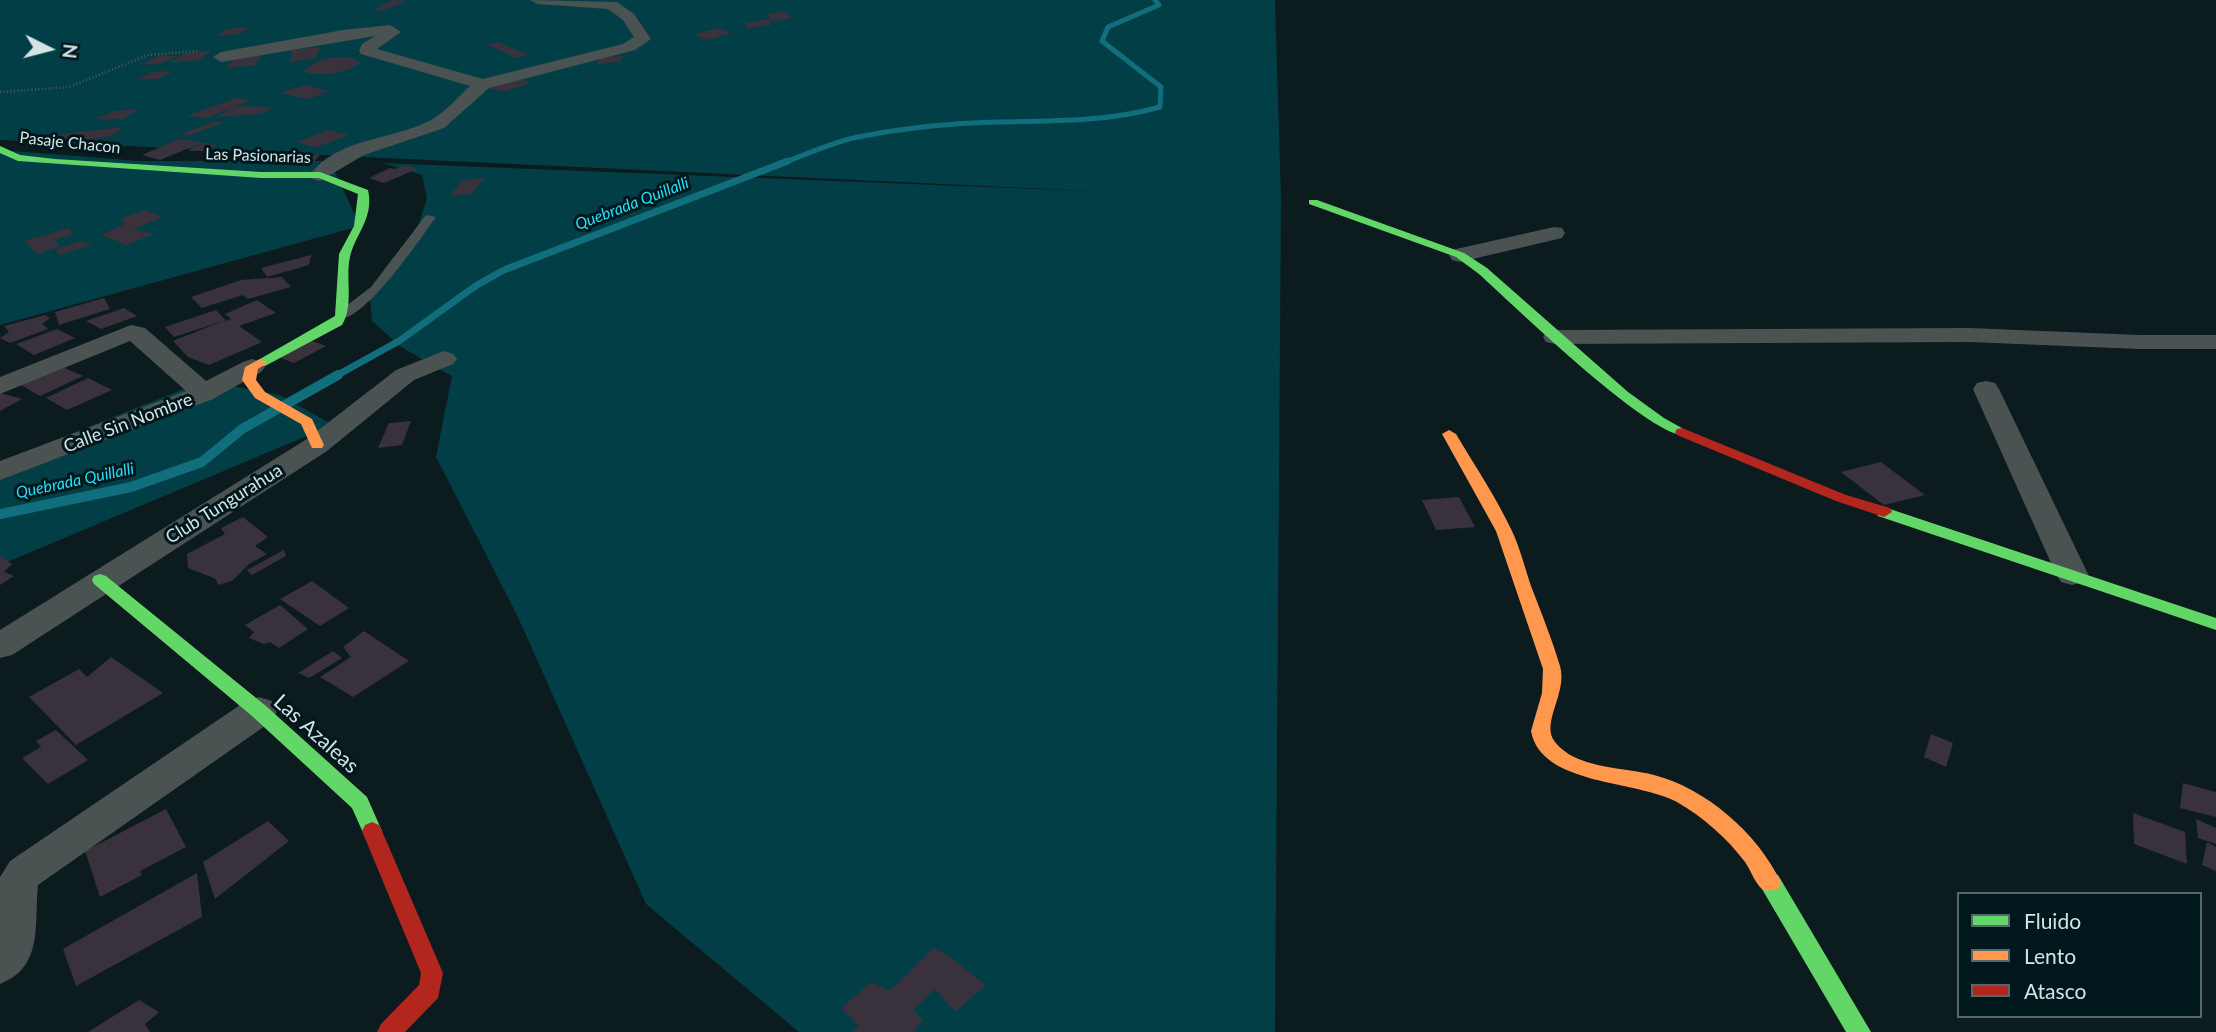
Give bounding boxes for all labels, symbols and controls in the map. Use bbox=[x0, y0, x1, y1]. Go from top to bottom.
north arrow bbox=[14, 14, 84, 84]
text: N bbox=[58, 43, 83, 60]
street label: Pasaje Chacon bbox=[18, 128, 122, 158]
street label: Las Pasionarias bbox=[205, 145, 311, 167]
water label: Quebrada Quillalli bbox=[572, 173, 692, 235]
street label: Calle Sin Nombre bbox=[60, 388, 196, 458]
water label: Quebrada Quillalli bbox=[14, 459, 136, 503]
street label: Club Tungurahua bbox=[162, 459, 286, 549]
street label: Las Azaleas bbox=[268, 689, 364, 779]
legend bbox=[1957, 892, 2202, 1018]
text: Fluido bbox=[2024, 908, 2081, 933]
text: Lento bbox=[2024, 943, 2076, 968]
text: Atasco bbox=[2024, 978, 2086, 1003]

